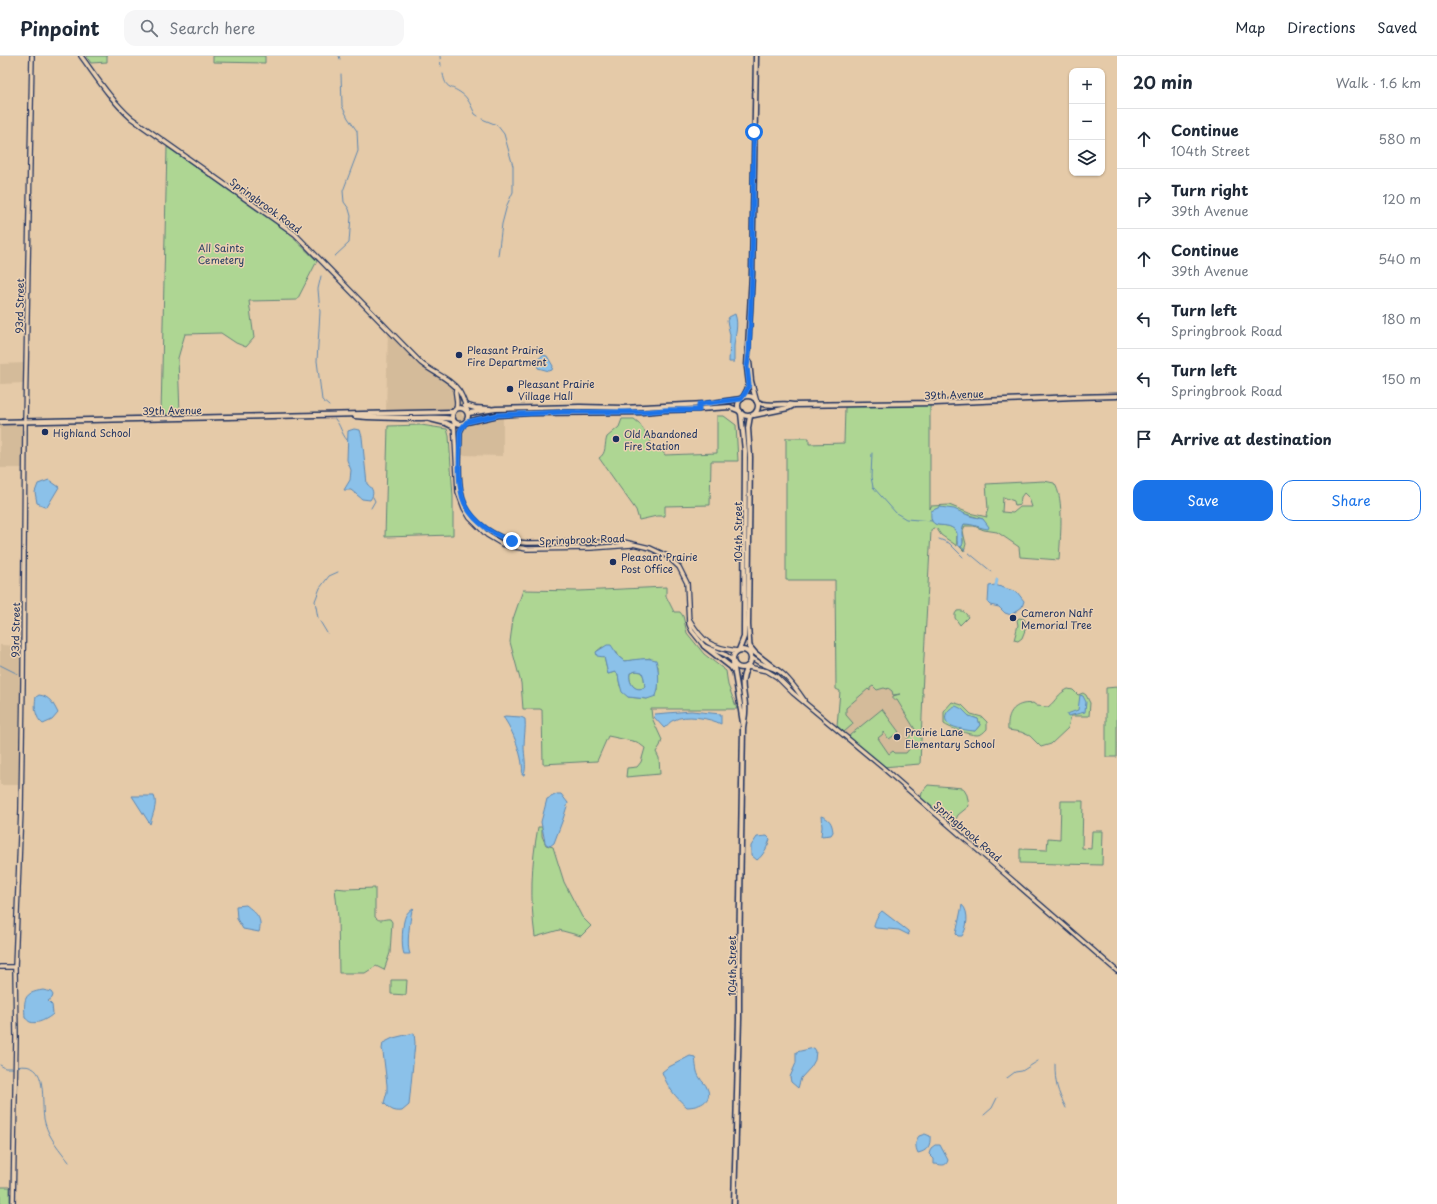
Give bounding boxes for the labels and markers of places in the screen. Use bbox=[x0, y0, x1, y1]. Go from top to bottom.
place label: Pleasant Prairie Fire Department bbox=[467, 342, 547, 369]
marker: Pleasant Prairie Fire Department bbox=[454, 350, 464, 360]
place label: Pleasant Prairie Village Hall bbox=[518, 376, 595, 403]
marker: Pleasant Prairie Village Hall bbox=[505, 384, 515, 394]
place label: Highland School bbox=[53, 425, 131, 440]
place label: Old Abandoned Fire Station bbox=[624, 426, 698, 453]
marker: Highland School bbox=[40, 427, 50, 437]
marker: Old Abandoned Fire Station bbox=[611, 434, 621, 444]
place label: Pleasant Prairie Post Office bbox=[621, 549, 698, 576]
marker: Pleasant Prairie Post Office bbox=[608, 557, 618, 567]
place label: Cameron Nahf Memorial Tree bbox=[1021, 605, 1093, 632]
marker: Cameron Nahf Memorial Tree bbox=[1008, 613, 1018, 623]
place label: Prairie Lane Elementary School bbox=[905, 724, 995, 751]
marker: Prairie Lane Elementary School bbox=[892, 732, 902, 742]

